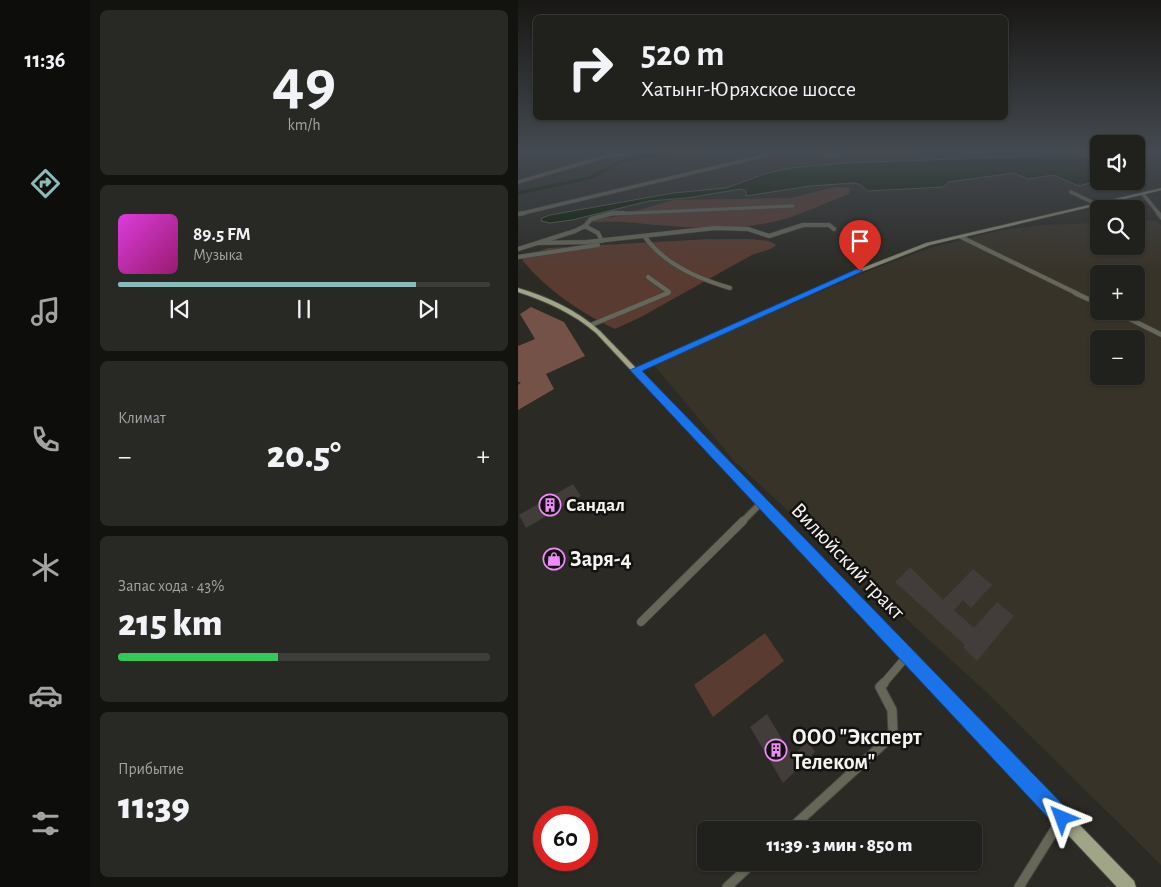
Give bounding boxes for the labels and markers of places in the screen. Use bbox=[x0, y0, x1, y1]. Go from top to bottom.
pin bbox=[839, 220, 881, 271]
building icon: Сандал bbox=[538, 493, 562, 517]
place label: Сандал bbox=[566, 496, 625, 515]
shop icon: Заря-4 bbox=[542, 547, 566, 571]
place label: Заря-4 bbox=[570, 548, 632, 570]
place label: ООО "Эксперт Телеком" bbox=[792, 726, 922, 773]
building icon: ООО "Эксперт Телеком" bbox=[764, 738, 788, 762]

